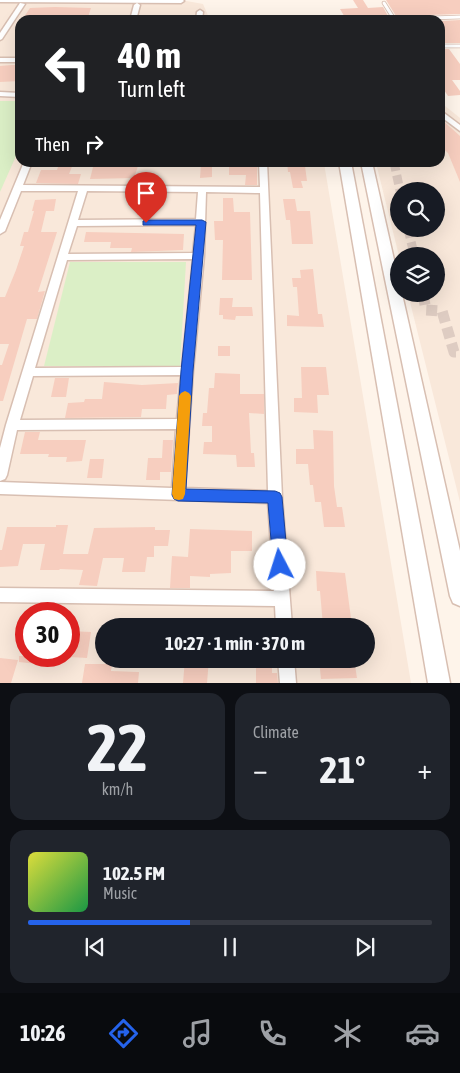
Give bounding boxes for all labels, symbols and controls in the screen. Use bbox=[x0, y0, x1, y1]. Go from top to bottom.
icon: left bbox=[35, 35, 100, 100]
text: 40 m bbox=[118, 35, 181, 75]
text: Turn left bbox=[118, 76, 185, 102]
icon: right bbox=[80, 130, 108, 158]
text: Then bbox=[35, 133, 70, 155]
pin bbox=[125, 172, 167, 223]
icon: arrive bbox=[132, 179, 160, 207]
map controls bbox=[390, 182, 445, 302]
button: search bbox=[390, 182, 445, 237]
button: layers bbox=[390, 247, 445, 302]
position arrow bbox=[253, 538, 305, 590]
speed limit sign: 30 bbox=[15, 602, 80, 667]
text: 10:27 · 1 min · 370 m bbox=[165, 632, 305, 654]
text: 22 bbox=[87, 710, 148, 785]
text: Climate bbox=[253, 723, 299, 741]
text: 21° bbox=[319, 748, 366, 791]
text: − bbox=[253, 753, 268, 785]
text: + bbox=[417, 753, 432, 785]
text: km/h bbox=[102, 780, 133, 798]
text: 102.5 FM bbox=[103, 862, 165, 884]
text: Music bbox=[103, 884, 137, 902]
icon: previous bbox=[81, 933, 109, 961]
icon: pause bbox=[216, 933, 244, 961]
icon: next bbox=[351, 933, 379, 961]
icon: directions bbox=[106, 1016, 141, 1051]
icon: music bbox=[180, 1016, 215, 1051]
icon: phone bbox=[255, 1016, 290, 1051]
icon: climate bbox=[330, 1016, 365, 1051]
icon: car bbox=[405, 1016, 440, 1051]
text: 10:26 bbox=[20, 1020, 66, 1046]

